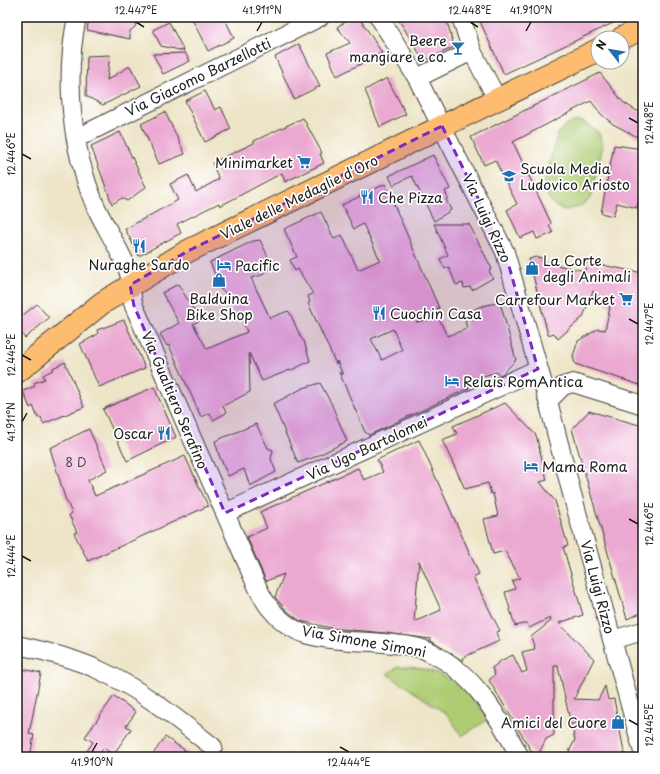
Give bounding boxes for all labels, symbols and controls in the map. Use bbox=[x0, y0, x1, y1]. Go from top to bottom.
text: 12.447°E bbox=[115, 2, 157, 17]
text: 41.911°N bbox=[242, 2, 282, 17]
text: 12.448°E bbox=[449, 2, 491, 17]
text: 41.910°N bbox=[510, 2, 553, 17]
place label: Beere mangiare e co. bbox=[349, 30, 447, 67]
north arrow bbox=[590, 30, 630, 70]
street label: Via Giacomo Barzellotti bbox=[122, 32, 275, 121]
text: N bbox=[591, 36, 611, 53]
bar icon: Beere mangiare e co. bbox=[450, 40, 466, 56]
text: 12.448°E bbox=[641, 102, 656, 144]
text: 12.446°E bbox=[3, 132, 18, 176]
street label: Viale delle Medaglie d'Oro bbox=[216, 149, 382, 244]
place label: Minimarket bbox=[215, 152, 293, 173]
supermarket icon: Minimarket bbox=[296, 154, 312, 170]
place label: Scuola Media Ludovico Ariosto bbox=[520, 158, 630, 195]
school or university icon: Scuola Media Ludovico Ariosto bbox=[501, 168, 517, 184]
street label: Via Luigi Rizzo bbox=[457, 170, 517, 266]
place label: Che Pizza bbox=[378, 187, 443, 208]
restaurant icon: Che Pizza bbox=[359, 189, 375, 205]
restaurant icon: Nuraghe Sardo bbox=[131, 238, 147, 254]
place label: La Corte degli Animali bbox=[543, 250, 631, 287]
place label: Nuraghe Sardo bbox=[89, 254, 190, 275]
place label: Pacific bbox=[235, 255, 279, 276]
hotel icon: Pacific bbox=[216, 257, 232, 273]
shop icon: La Corte degli Animali bbox=[524, 260, 540, 276]
shop icon: Balduina Bike Shop bbox=[211, 272, 227, 288]
place label: Balduina Bike Shop bbox=[185, 288, 253, 325]
place label: Carrefour Market bbox=[495, 289, 615, 310]
supermarket icon: Carrefour Market bbox=[618, 291, 634, 307]
place label: Cuochin Casa bbox=[390, 303, 482, 324]
text: 12.447°E bbox=[641, 303, 656, 345]
restaurant icon: Cuochin Casa bbox=[371, 305, 387, 321]
street label: Via Gualtiero Serafino bbox=[136, 328, 214, 472]
text: 12.445°E bbox=[3, 334, 18, 376]
place label: Relais RomAntica bbox=[463, 371, 583, 392]
hotel icon: Relais RomAntica bbox=[444, 373, 460, 389]
text: 41.911°N bbox=[3, 402, 18, 442]
street label: Via Ugo Bartolomei bbox=[303, 411, 431, 485]
place label: Oscar bbox=[113, 423, 154, 444]
restaurant icon: Oscar bbox=[156, 425, 172, 441]
house number: 8 D bbox=[66, 453, 86, 471]
place label: Mama Roma bbox=[542, 456, 628, 477]
hotel icon: Mama Roma bbox=[523, 458, 539, 474]
text: 12.446°E bbox=[641, 502, 656, 546]
text: 12.444°E bbox=[3, 534, 18, 578]
street label: Via Luigi Rizzo bbox=[575, 538, 621, 636]
street label: Via Simone Simoni bbox=[300, 620, 428, 662]
text: 12.445°E bbox=[641, 704, 656, 746]
place label: Amici del Cuore bbox=[501, 712, 607, 733]
shop icon: Amici del Cuore bbox=[610, 714, 626, 730]
text: 41.910°N bbox=[71, 754, 114, 769]
text: 12.444°E bbox=[327, 754, 371, 769]

